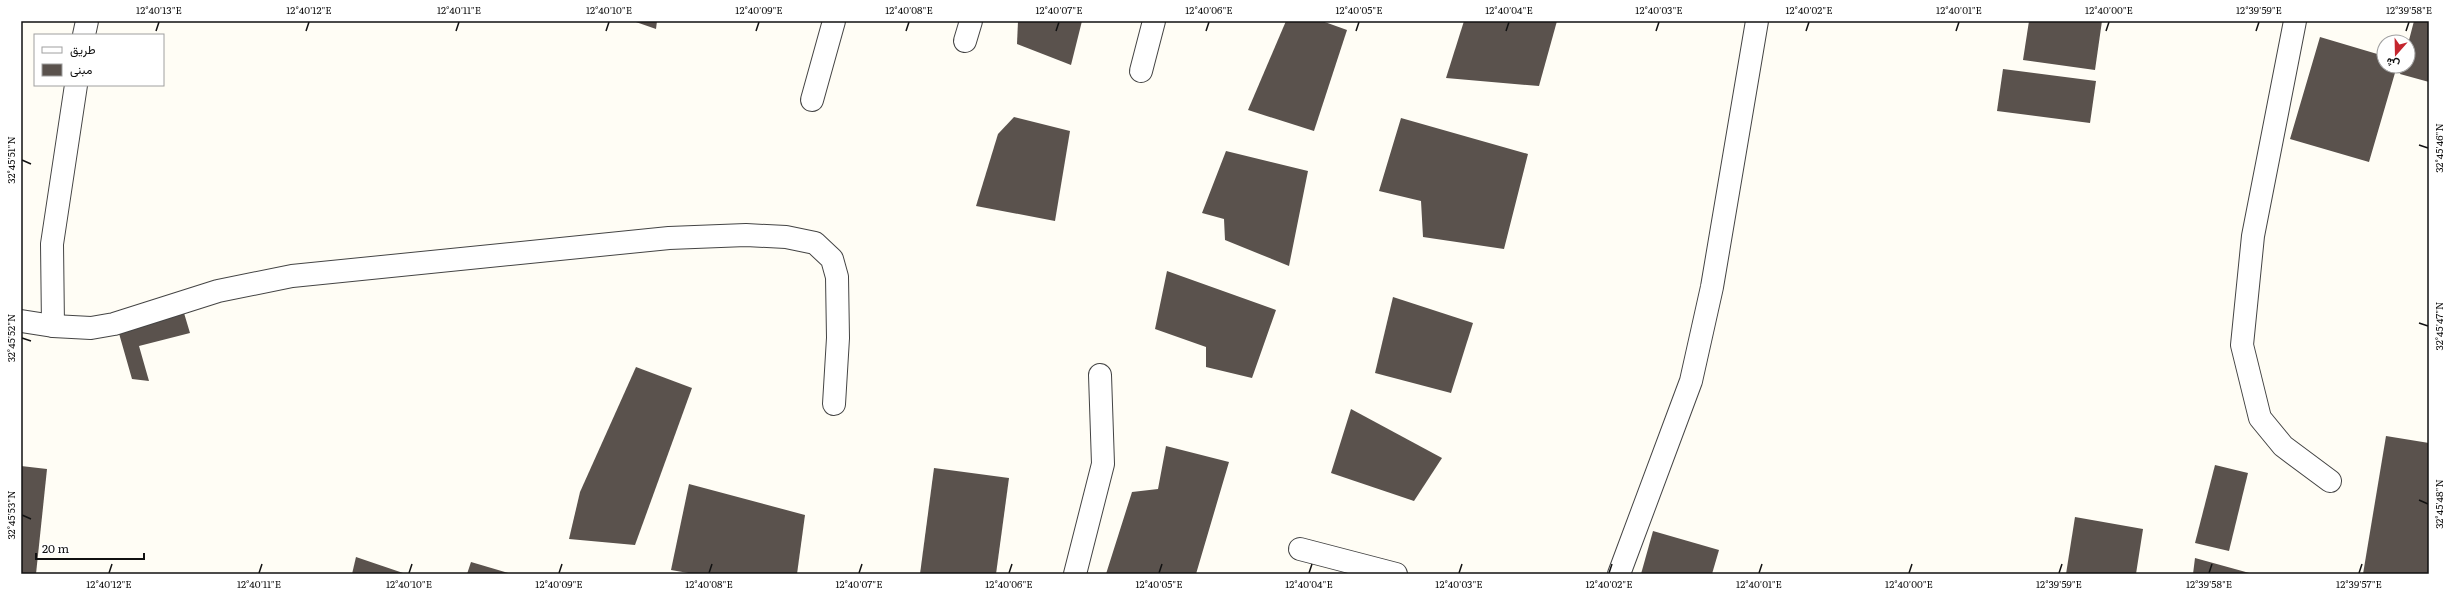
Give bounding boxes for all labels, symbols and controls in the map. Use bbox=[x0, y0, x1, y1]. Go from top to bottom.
text: 12°40'13"E bbox=[136, 2, 182, 17]
text: 12°40'12"E bbox=[286, 2, 332, 17]
text: 12°40'11"E bbox=[437, 2, 481, 17]
text: 12°40'10"E bbox=[586, 2, 632, 17]
text: 12°40'09"E bbox=[735, 2, 783, 17]
text: 12°40'08"E bbox=[885, 2, 933, 17]
text: 12°40'07"E bbox=[1035, 2, 1083, 17]
text: 12°40'06"E bbox=[1185, 2, 1233, 17]
text: 12°40'05"E bbox=[1335, 2, 1383, 17]
text: 12°40'04"E bbox=[1485, 2, 1533, 17]
text: 12°40'03"E bbox=[1635, 2, 1683, 17]
text: 12°40'02"E bbox=[1785, 2, 1833, 17]
text: 12°40'01"E bbox=[1936, 2, 1982, 17]
text: 12°40'00"E bbox=[2085, 2, 2133, 17]
text: 12°39'59"E bbox=[2236, 2, 2282, 17]
text: 12°39'58"E bbox=[2386, 2, 2432, 17]
legend bbox=[34, 34, 164, 86]
north arrow bbox=[2376, 34, 2416, 74]
text: طريق bbox=[70, 40, 96, 58]
text: ش bbox=[2383, 55, 2401, 74]
text: مبنى bbox=[70, 60, 92, 78]
text: 32°45'46"N bbox=[2431, 123, 2446, 173]
text: 32°45'51"N bbox=[3, 136, 18, 184]
text: 32°45'47"N bbox=[2431, 302, 2446, 350]
text: 32°45'52"N bbox=[3, 314, 18, 362]
text: 32°45'48"N bbox=[2431, 479, 2446, 529]
text: 32°45'53"N bbox=[3, 490, 18, 540]
scale bar bbox=[36, 535, 144, 561]
text: 20 m bbox=[42, 539, 69, 557]
text: 12°40'12"E bbox=[86, 576, 132, 591]
text: 12°40'11"E bbox=[237, 576, 281, 591]
text: 12°40'10"E bbox=[386, 576, 432, 591]
text: 12°40'09"E bbox=[535, 576, 583, 591]
text: 12°40'08"E bbox=[685, 576, 733, 591]
text: 12°40'07"E bbox=[835, 576, 883, 591]
text: 12°40'06"E bbox=[985, 576, 1033, 591]
text: 12°40'05"E bbox=[1135, 576, 1183, 591]
text: 12°40'04"E bbox=[1285, 576, 1333, 591]
text: 12°40'03"E bbox=[1435, 576, 1483, 591]
text: 12°40'02"E bbox=[1585, 576, 1633, 591]
text: 12°40'01"E bbox=[1736, 576, 1782, 591]
text: 12°40'00"E bbox=[1885, 576, 1933, 591]
text: 12°39'59"E bbox=[2036, 576, 2082, 591]
text: 12°39'58"E bbox=[2186, 576, 2232, 591]
text: 12°39'57"E bbox=[2336, 576, 2382, 591]

